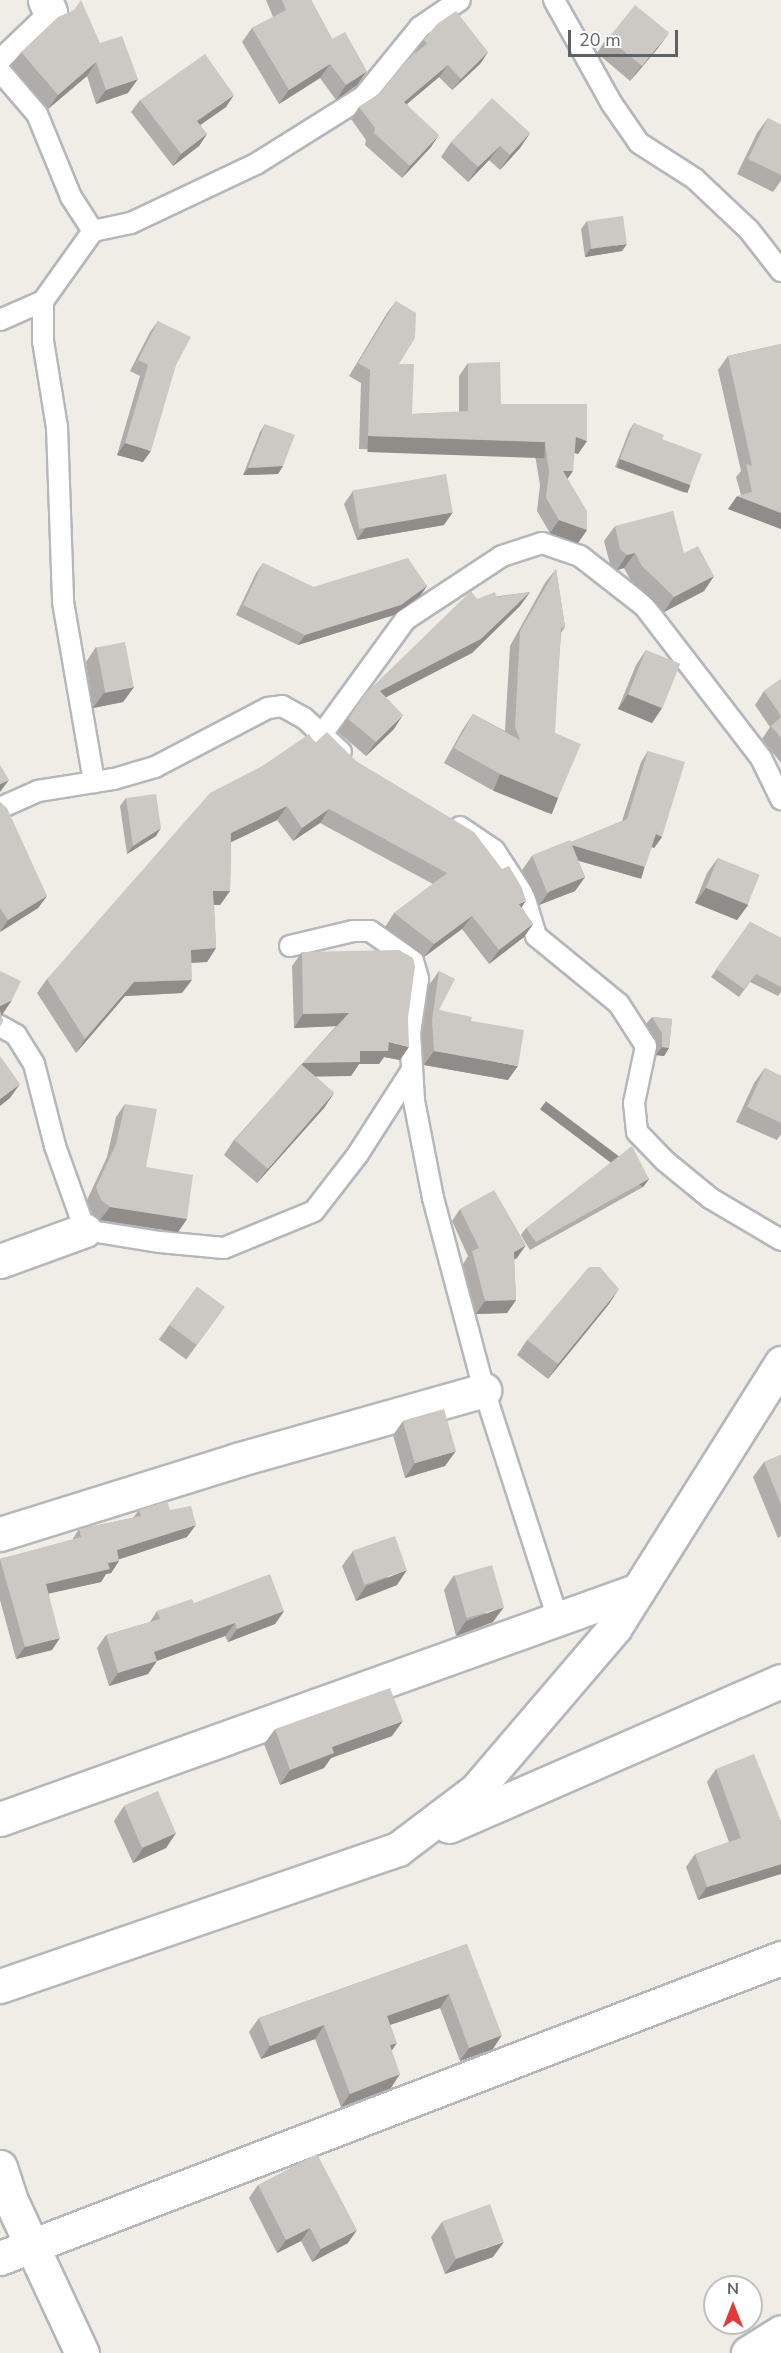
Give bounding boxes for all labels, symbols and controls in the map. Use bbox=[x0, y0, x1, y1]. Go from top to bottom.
scale bar bbox=[571, 18, 680, 56]
text: 20 m bbox=[579, 28, 621, 52]
north arrow bbox=[703, 2275, 763, 2335]
text: N bbox=[727, 2278, 739, 2300]

